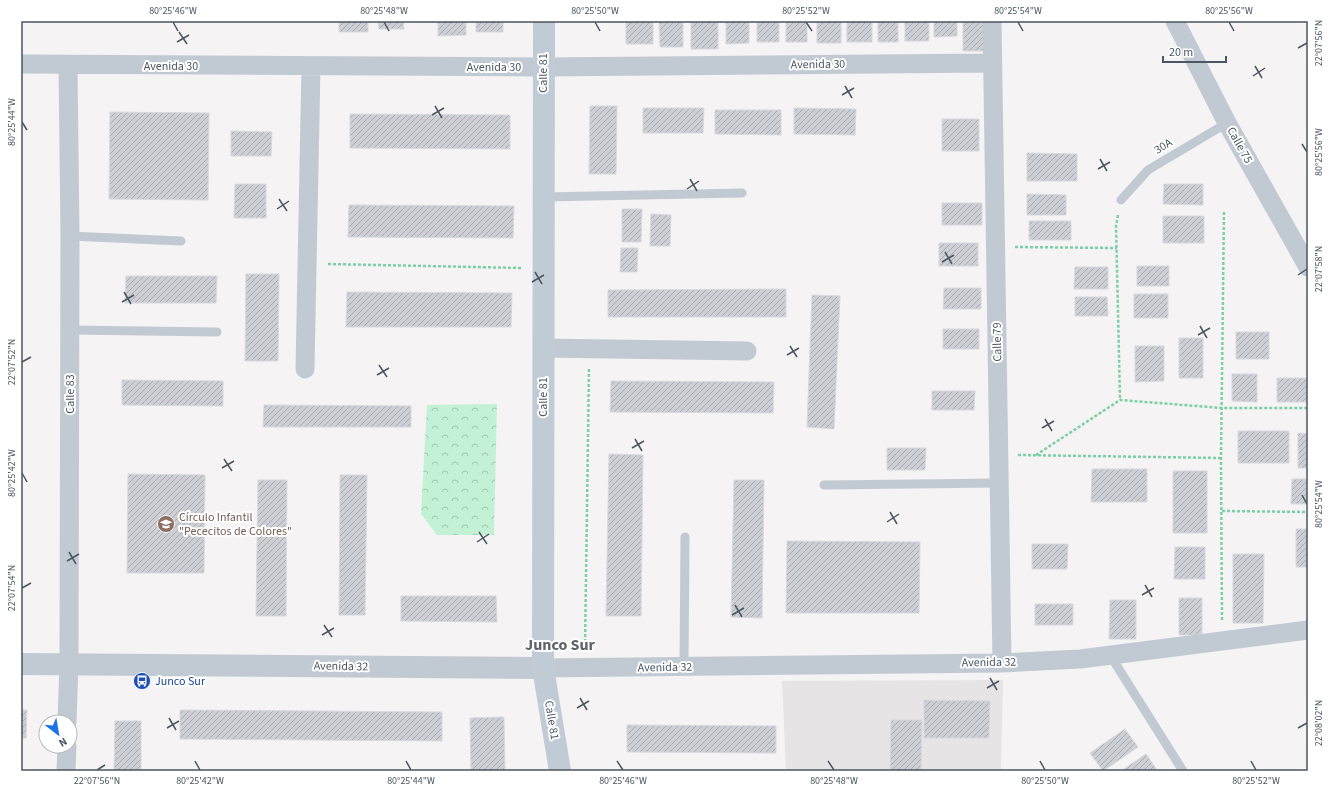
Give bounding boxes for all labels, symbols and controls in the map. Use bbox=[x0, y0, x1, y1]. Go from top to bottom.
text: 80°25'46"W bbox=[149, 4, 197, 18]
text: 80°25'48"W bbox=[360, 4, 408, 18]
text: 80°25'50"W bbox=[571, 4, 619, 18]
text: 80°25'52"W bbox=[782, 4, 830, 18]
text: 80°25'54"W bbox=[994, 4, 1042, 18]
text: 80°25'56"W bbox=[1205, 4, 1253, 18]
text: 22°07'56"N bbox=[1312, 20, 1326, 66]
scale bar bbox=[1163, 38, 1226, 64]
text: 20 m bbox=[1169, 44, 1193, 61]
street label: Calle 81 bbox=[535, 53, 552, 93]
street label: Avenida 30 bbox=[791, 56, 845, 73]
street label: Avenida 30 bbox=[144, 58, 198, 75]
street label: Avenida 30 bbox=[467, 59, 521, 76]
text: 80°25'44"W bbox=[5, 98, 19, 146]
street label: Calle 75 bbox=[1223, 124, 1257, 167]
text: 80°25'56"W bbox=[1312, 128, 1326, 176]
street label: 30A bbox=[1151, 134, 1176, 159]
text: 22°07'58"N bbox=[1312, 246, 1326, 292]
street label: Calle 79 bbox=[989, 322, 1006, 362]
text: 22°07'52"N bbox=[5, 339, 19, 385]
street label: Calle 83 bbox=[62, 374, 79, 414]
street label: Calle 81 bbox=[535, 377, 552, 417]
text: 80°25'42"W bbox=[5, 449, 19, 497]
text: 80°25'54"W bbox=[1312, 480, 1326, 528]
place label: Círculo Infantil "Pececitos de Colores" bbox=[179, 509, 292, 540]
school or university icon: Círculo Infantil "Pececitos de Colores" bbox=[156, 514, 176, 534]
text: 22°07'54"N bbox=[5, 565, 19, 611]
district label: Junco Sur bbox=[525, 634, 596, 656]
street label: Avenida 32 bbox=[962, 654, 1016, 671]
street label: Avenida 32 bbox=[314, 658, 368, 675]
street label: Avenida 32 bbox=[638, 659, 692, 676]
bus stop icon: Junco Sur bbox=[132, 671, 152, 691]
place label: Junco Sur bbox=[155, 673, 206, 690]
street label: Calle 81 bbox=[540, 699, 563, 741]
text: 22°08'02"N bbox=[1312, 700, 1326, 746]
north arrow bbox=[38, 714, 78, 754]
text: N bbox=[56, 734, 70, 750]
text: 22°07'56"N bbox=[74, 774, 120, 788]
text: 80°25'42"W bbox=[176, 774, 224, 788]
text: 80°25'44"W bbox=[387, 774, 435, 788]
text: 80°25'46"W bbox=[599, 774, 647, 788]
text: 80°25'48"W bbox=[810, 774, 858, 788]
text: 80°25'50"W bbox=[1021, 774, 1069, 788]
text: 80°25'52"W bbox=[1232, 774, 1280, 788]

